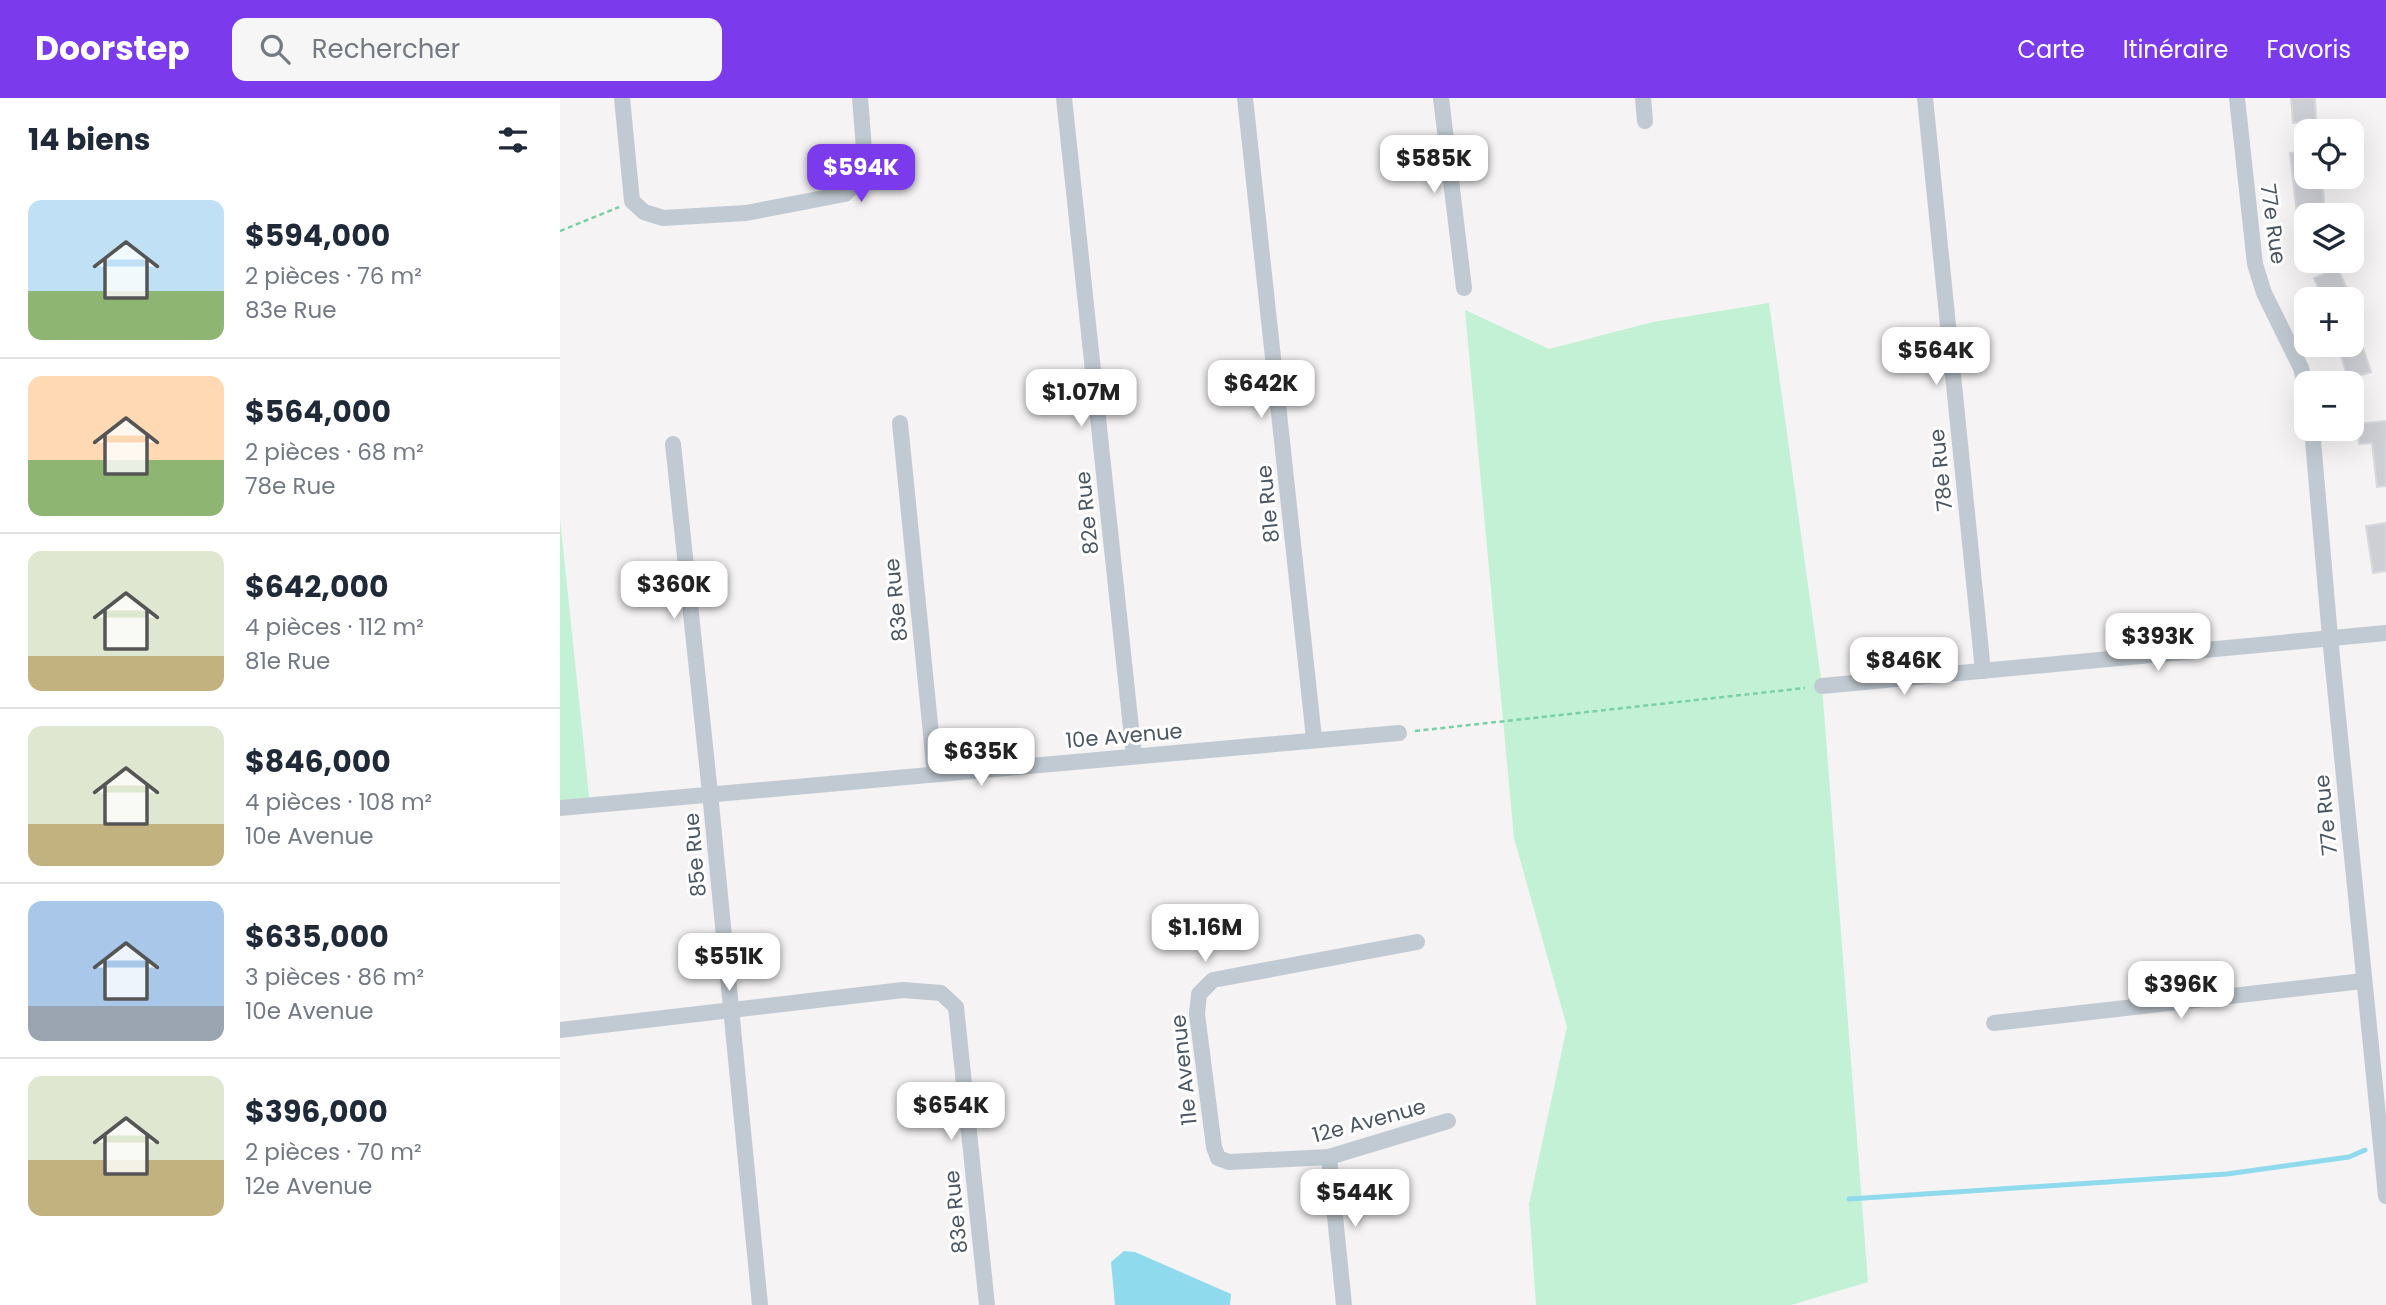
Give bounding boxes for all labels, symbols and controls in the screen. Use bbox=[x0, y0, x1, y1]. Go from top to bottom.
search box bbox=[232, 18, 722, 81]
text: Doorstep bbox=[35, 25, 190, 72]
icon: search bbox=[256, 30, 294, 68]
text: Rechercher bbox=[312, 31, 460, 67]
text: Carte bbox=[2017, 33, 2085, 66]
text: Itinéraire bbox=[2123, 33, 2228, 66]
text: Favoris bbox=[2266, 33, 2351, 66]
text: 14 biens bbox=[28, 118, 151, 161]
map controls bbox=[2294, 119, 2364, 441]
button: locate bbox=[2294, 119, 2364, 189]
icon: filters bbox=[494, 121, 532, 159]
pin: $585K bbox=[1385, 136, 1483, 195]
text: $585K bbox=[1396, 142, 1472, 174]
pin: $594K bbox=[812, 144, 910, 204]
text: $594K bbox=[823, 151, 899, 183]
street label: 77e Rue bbox=[2254, 182, 2293, 266]
button: layers bbox=[2294, 203, 2364, 273]
text: $594,000 bbox=[245, 214, 390, 257]
icon: home bbox=[84, 228, 168, 312]
text: 2 pièces · 76 m² bbox=[245, 260, 422, 292]
button: + bbox=[2294, 287, 2364, 357]
text: 83e Rue bbox=[245, 294, 336, 326]
pin: $564K bbox=[1887, 328, 1985, 387]
text: $564K bbox=[1898, 334, 1974, 366]
pin: $642K bbox=[1212, 360, 1310, 420]
text: $642K bbox=[1224, 367, 1298, 399]
pin: $1.07M bbox=[1024, 370, 1138, 429]
button: − bbox=[2294, 371, 2364, 441]
text: $1.07M bbox=[1042, 376, 1120, 408]
text: $564,000 bbox=[245, 390, 391, 433]
icon: home bbox=[84, 404, 168, 488]
street label: 78e Rue bbox=[1922, 427, 1959, 513]
text: 2 pièces · 68 m² bbox=[245, 436, 424, 468]
street label: 81e Rue bbox=[1249, 464, 1286, 544]
text: 78e Rue bbox=[245, 470, 335, 502]
street label: 82e Rue bbox=[1068, 470, 1105, 556]
street label: 83e Rue bbox=[877, 557, 914, 643]
pin: $360K bbox=[625, 561, 723, 621]
text: $642,000 bbox=[245, 565, 389, 608]
text: $360K bbox=[637, 568, 711, 600]
icon: home bbox=[84, 579, 168, 663]
text: 4 pièces · 112 m² bbox=[245, 611, 424, 643]
pin: $393K bbox=[2109, 614, 2207, 673]
text: $393K bbox=[2121, 620, 2195, 652]
pin: $846K bbox=[1855, 638, 1953, 697]
text: $846K bbox=[1866, 644, 1942, 676]
text: 81e Rue bbox=[245, 645, 330, 677]
street label: 10e Avenue bbox=[1064, 716, 1184, 755]
pin: $635K bbox=[932, 728, 1030, 788]
text: $635K bbox=[944, 735, 1018, 767]
text: $846,000 bbox=[245, 740, 391, 783]
icon: home bbox=[84, 754, 168, 838]
street label: 77e Rue bbox=[2307, 773, 2344, 857]
text: 4 pièces · 108 m² bbox=[245, 786, 432, 818]
street label: 85e Rue bbox=[676, 812, 713, 898]
text: 10e Avenue bbox=[245, 820, 374, 852]
pin: $1.16M bbox=[1148, 904, 1262, 964]
text: $1.16M bbox=[1168, 911, 1242, 943]
text: $635,000 bbox=[245, 915, 389, 958]
icon: home bbox=[84, 929, 168, 1013]
pin: $551K bbox=[680, 934, 778, 993]
text: $551K bbox=[694, 940, 764, 972]
text: 3 pièces · 86 m² bbox=[245, 961, 424, 993]
pin: $396K bbox=[2132, 962, 2230, 1021]
text: $396K bbox=[2144, 968, 2218, 1000]
text: 10e Avenue bbox=[245, 995, 374, 1027]
street label: 11e Avenue bbox=[1163, 1013, 1204, 1127]
pin: $654K bbox=[902, 1082, 1000, 1142]
text: $654K bbox=[913, 1089, 989, 1121]
text: $396,000 bbox=[245, 1090, 388, 1133]
street label: 12e Avenue bbox=[1309, 1091, 1429, 1150]
icon: home bbox=[84, 1104, 168, 1188]
text: 2 pièces · 70 m² bbox=[245, 1136, 422, 1168]
street label: 83e Rue bbox=[937, 1169, 974, 1255]
text: 12e Avenue bbox=[245, 1170, 372, 1202]
pin: $544K bbox=[1306, 1170, 1404, 1229]
text: $544K bbox=[1316, 1176, 1394, 1208]

